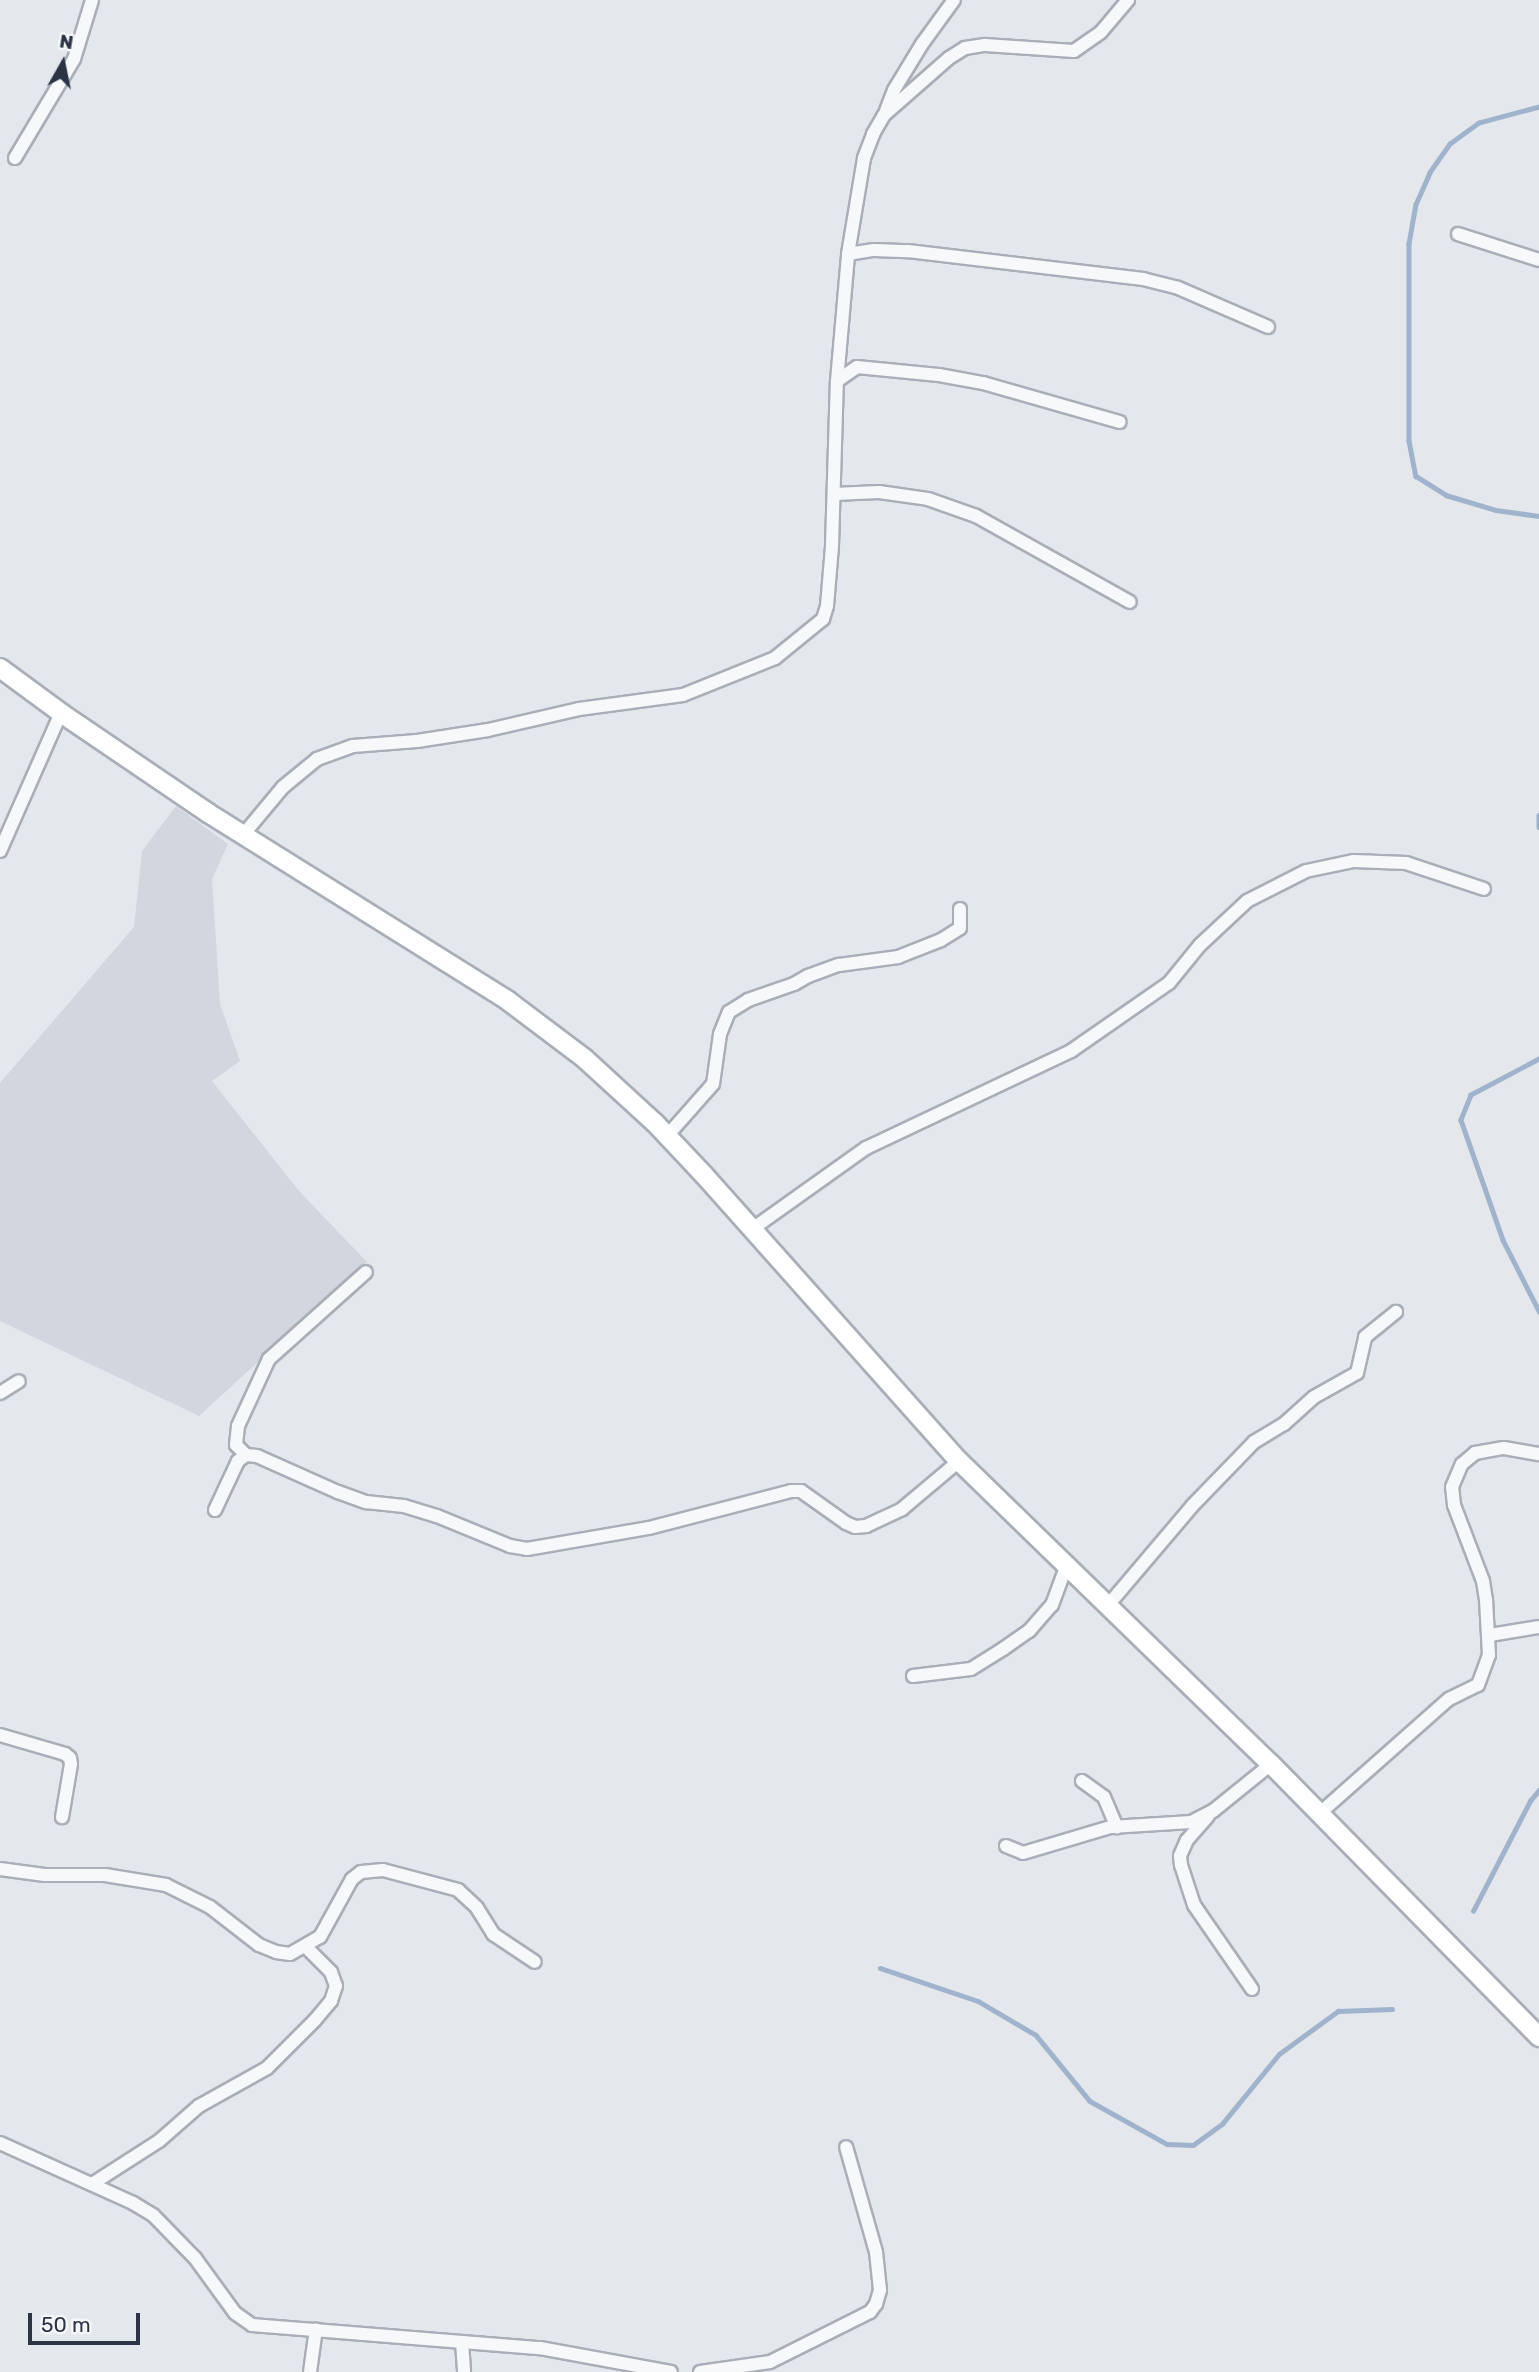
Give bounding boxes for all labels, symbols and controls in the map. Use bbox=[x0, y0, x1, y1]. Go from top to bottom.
north arrow bbox=[28, 28, 98, 98]
text: N bbox=[58, 29, 75, 54]
scale bar bbox=[32, 2298, 144, 2342]
text: 50 m bbox=[41, 2312, 91, 2337]

